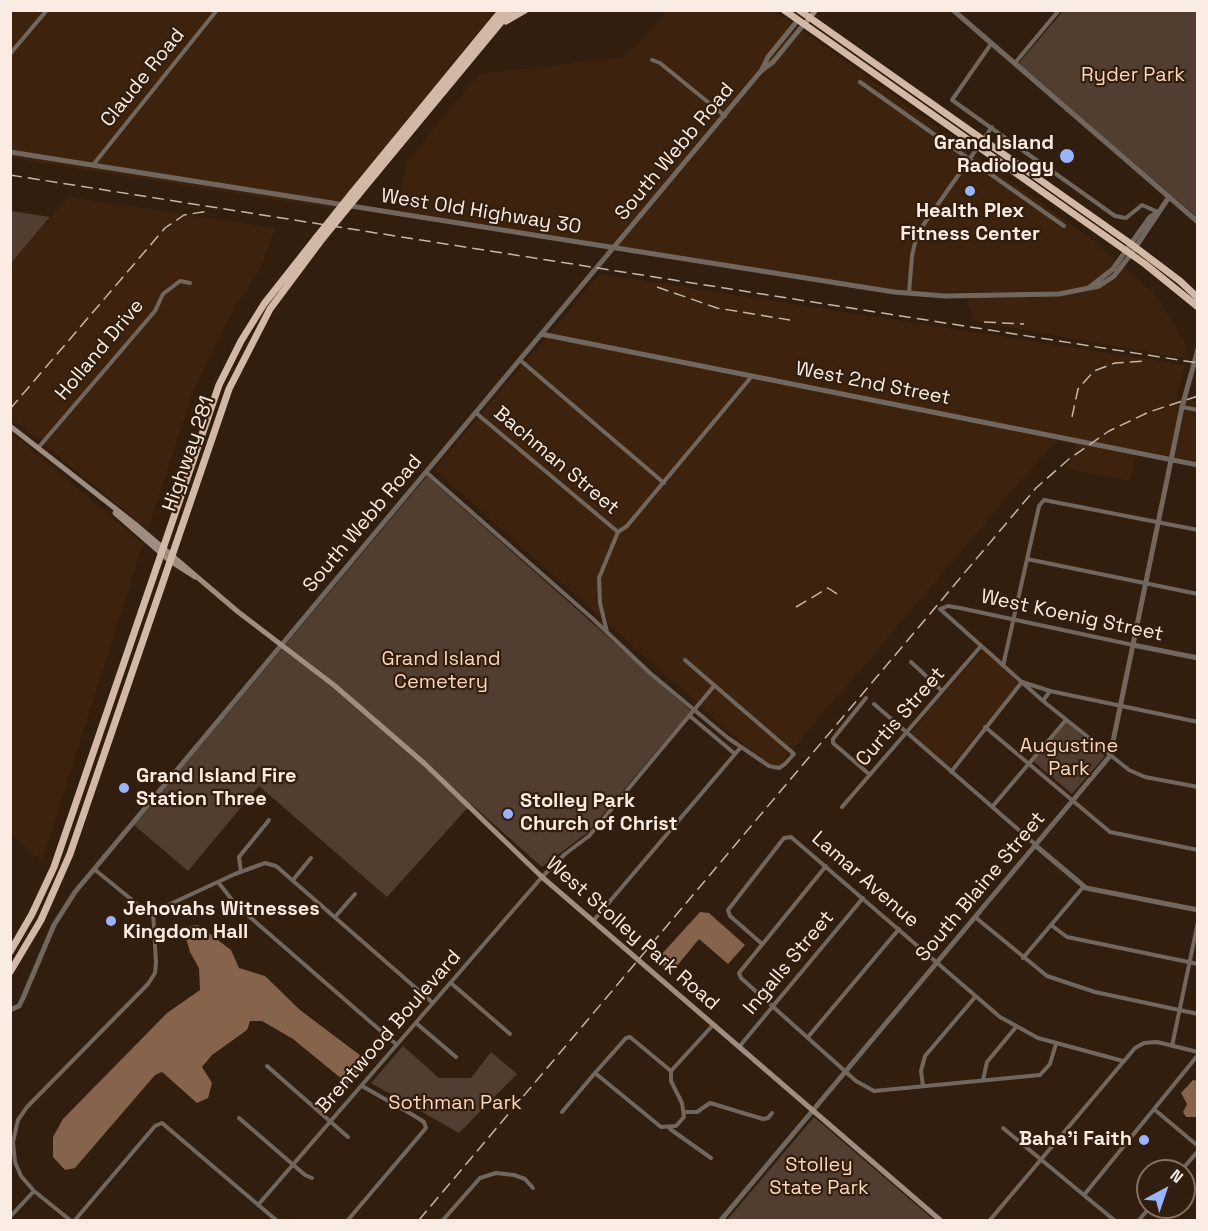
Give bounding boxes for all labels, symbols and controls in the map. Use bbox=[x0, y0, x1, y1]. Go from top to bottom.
street label: Claude Road bbox=[96, 24, 190, 132]
park label: Ryder Park bbox=[1081, 64, 1185, 88]
street label: South Webb Road bbox=[610, 78, 740, 226]
place label: Grand Island Radiology bbox=[934, 132, 1054, 179]
marker: Grand Island Radiology bbox=[1058, 147, 1076, 165]
street label: West Old Highway 30 bbox=[379, 184, 583, 240]
marker: Health Plex Fitness Center bbox=[963, 184, 977, 198]
place label: Health Plex Fitness Center bbox=[900, 200, 1040, 247]
street label: Holland Drive bbox=[51, 294, 149, 406]
street label: West 2nd Street bbox=[794, 357, 952, 411]
street label: Highway 281 bbox=[158, 393, 220, 515]
street label: Bachman Street bbox=[489, 402, 623, 520]
street label: South Webb Road bbox=[298, 450, 428, 598]
street label: West Koenig Street bbox=[979, 585, 1165, 647]
park label: Grand Island Cemetery bbox=[381, 648, 501, 695]
street label: Curtis Street bbox=[851, 663, 951, 771]
park label: Augustine Park bbox=[1020, 735, 1118, 782]
place label: Grand Island Fire Station Three bbox=[136, 765, 297, 812]
marker: Grand Island Fire Station Three bbox=[117, 781, 131, 795]
place label: Stolley Park Church of Christ bbox=[520, 790, 678, 837]
marker: Stolley Park Church of Christ bbox=[501, 807, 515, 821]
street label: South Blaine Street bbox=[911, 807, 1051, 967]
street label: Lamar Avenue bbox=[806, 827, 924, 933]
street label: West Stolley Park Road bbox=[540, 852, 724, 1016]
place label: Jehovahs Witnesses Kingdom Hall bbox=[123, 898, 320, 945]
street label: Ingalls Street bbox=[739, 906, 839, 1020]
marker: Jehovahs Witnesses Kingdom Hall bbox=[104, 914, 118, 928]
street label: Brentwood Boulevard bbox=[312, 946, 466, 1118]
park label: Sothman Park bbox=[388, 1092, 522, 1116]
place label: Baha'i Faith bbox=[1019, 1128, 1132, 1152]
marker: Baha'i Faith bbox=[1137, 1133, 1151, 1147]
park label: Stolley State Park bbox=[769, 1154, 869, 1201]
north arrow bbox=[1136, 1159, 1196, 1219]
text: N bbox=[1166, 1165, 1187, 1188]

